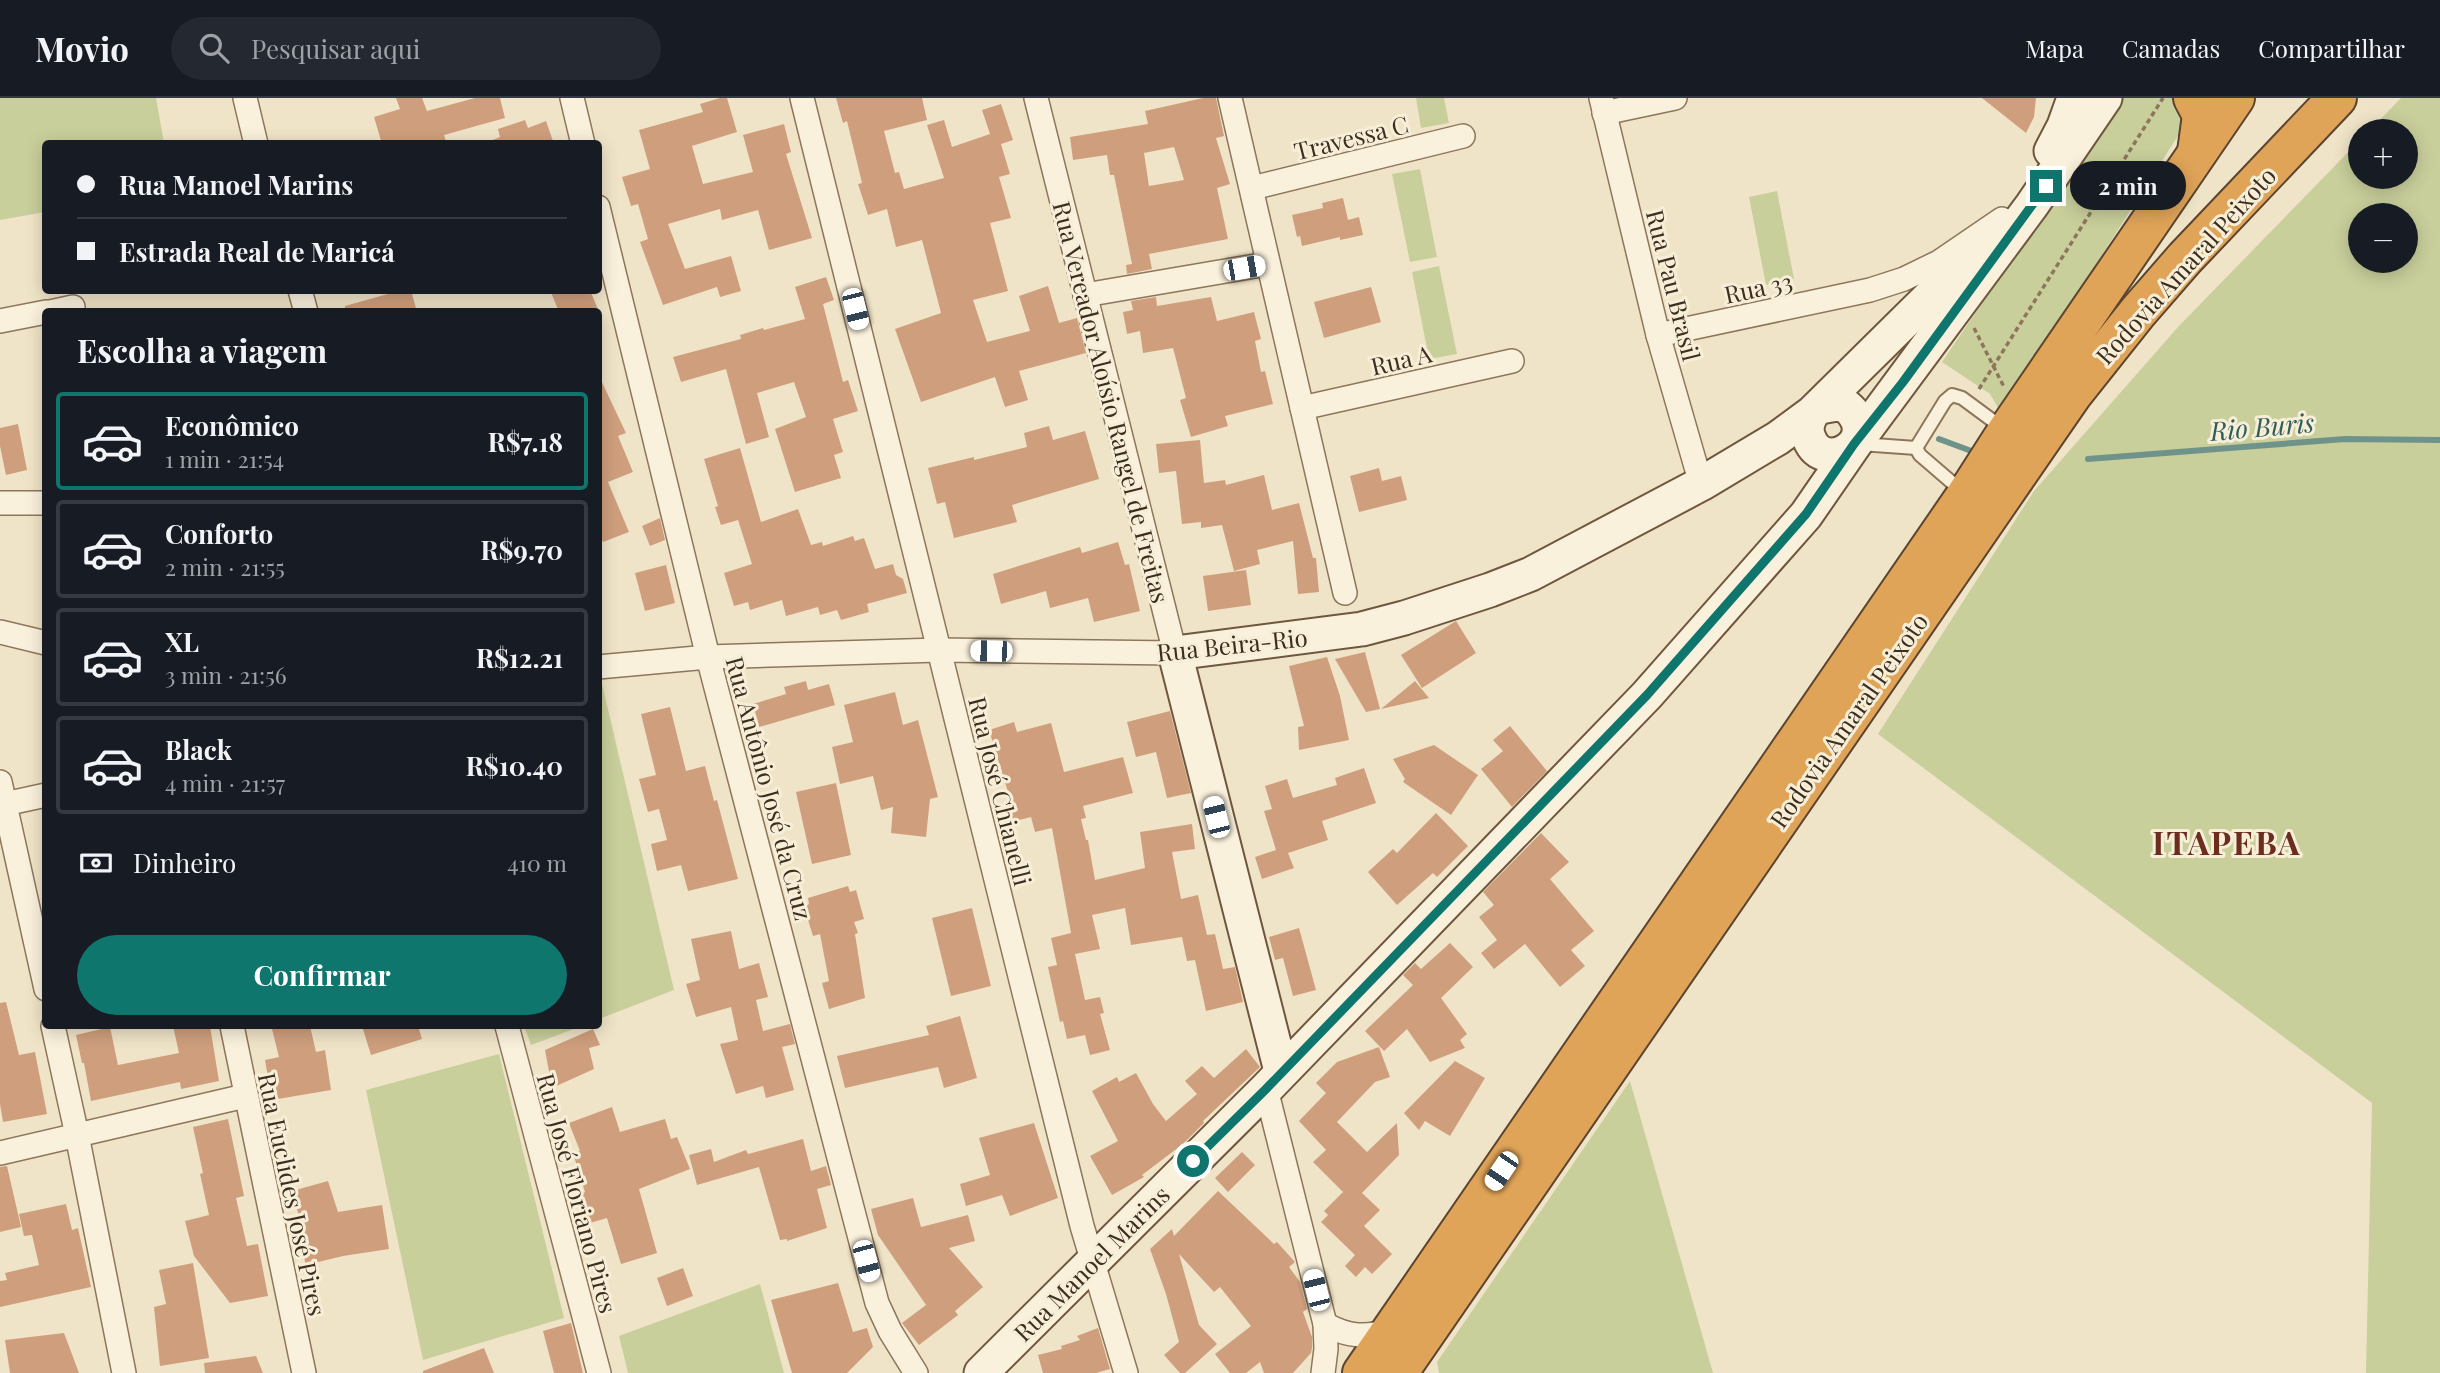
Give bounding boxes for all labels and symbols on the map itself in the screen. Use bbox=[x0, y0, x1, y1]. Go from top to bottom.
street label: Travessa C bbox=[1291, 107, 1411, 167]
street label: Rodovia Amaral Peixoto bbox=[2088, 160, 2282, 370]
callout: 2 min bbox=[2070, 162, 2186, 210]
route end bbox=[2030, 170, 2062, 202]
street label: Rua Vereador Aloísio Rangel de Freitas bbox=[1047, 198, 1177, 606]
street label: Rua Pau Brasil bbox=[1640, 206, 1708, 364]
car bbox=[1222, 254, 1267, 282]
street label: Rua 33 bbox=[1721, 264, 1795, 310]
car bbox=[840, 286, 871, 332]
street label: Rua A bbox=[1367, 336, 1435, 382]
water label: Rio Buris bbox=[2207, 404, 2316, 448]
street label: Rodovia Amaral Peixoto bbox=[1762, 606, 1934, 834]
street label: Rua Beira-Rio bbox=[1155, 620, 1309, 668]
car bbox=[970, 640, 1013, 662]
street label: Rua Antônio José da Cruz bbox=[719, 653, 821, 923]
street label: Rua José Chianelli bbox=[962, 693, 1040, 889]
car bbox=[1201, 794, 1232, 840]
district label: ITAPEBA bbox=[2152, 820, 2302, 863]
street label: Rua Euclides José Pires bbox=[252, 1070, 334, 1318]
street label: Rua José Floriano Pires bbox=[531, 1070, 625, 1316]
route start bbox=[1177, 1145, 1209, 1177]
car bbox=[1481, 1148, 1522, 1194]
street label: Rua Manoel Marins bbox=[1006, 1178, 1176, 1348]
car bbox=[851, 1238, 882, 1284]
car bbox=[1301, 1267, 1332, 1313]

